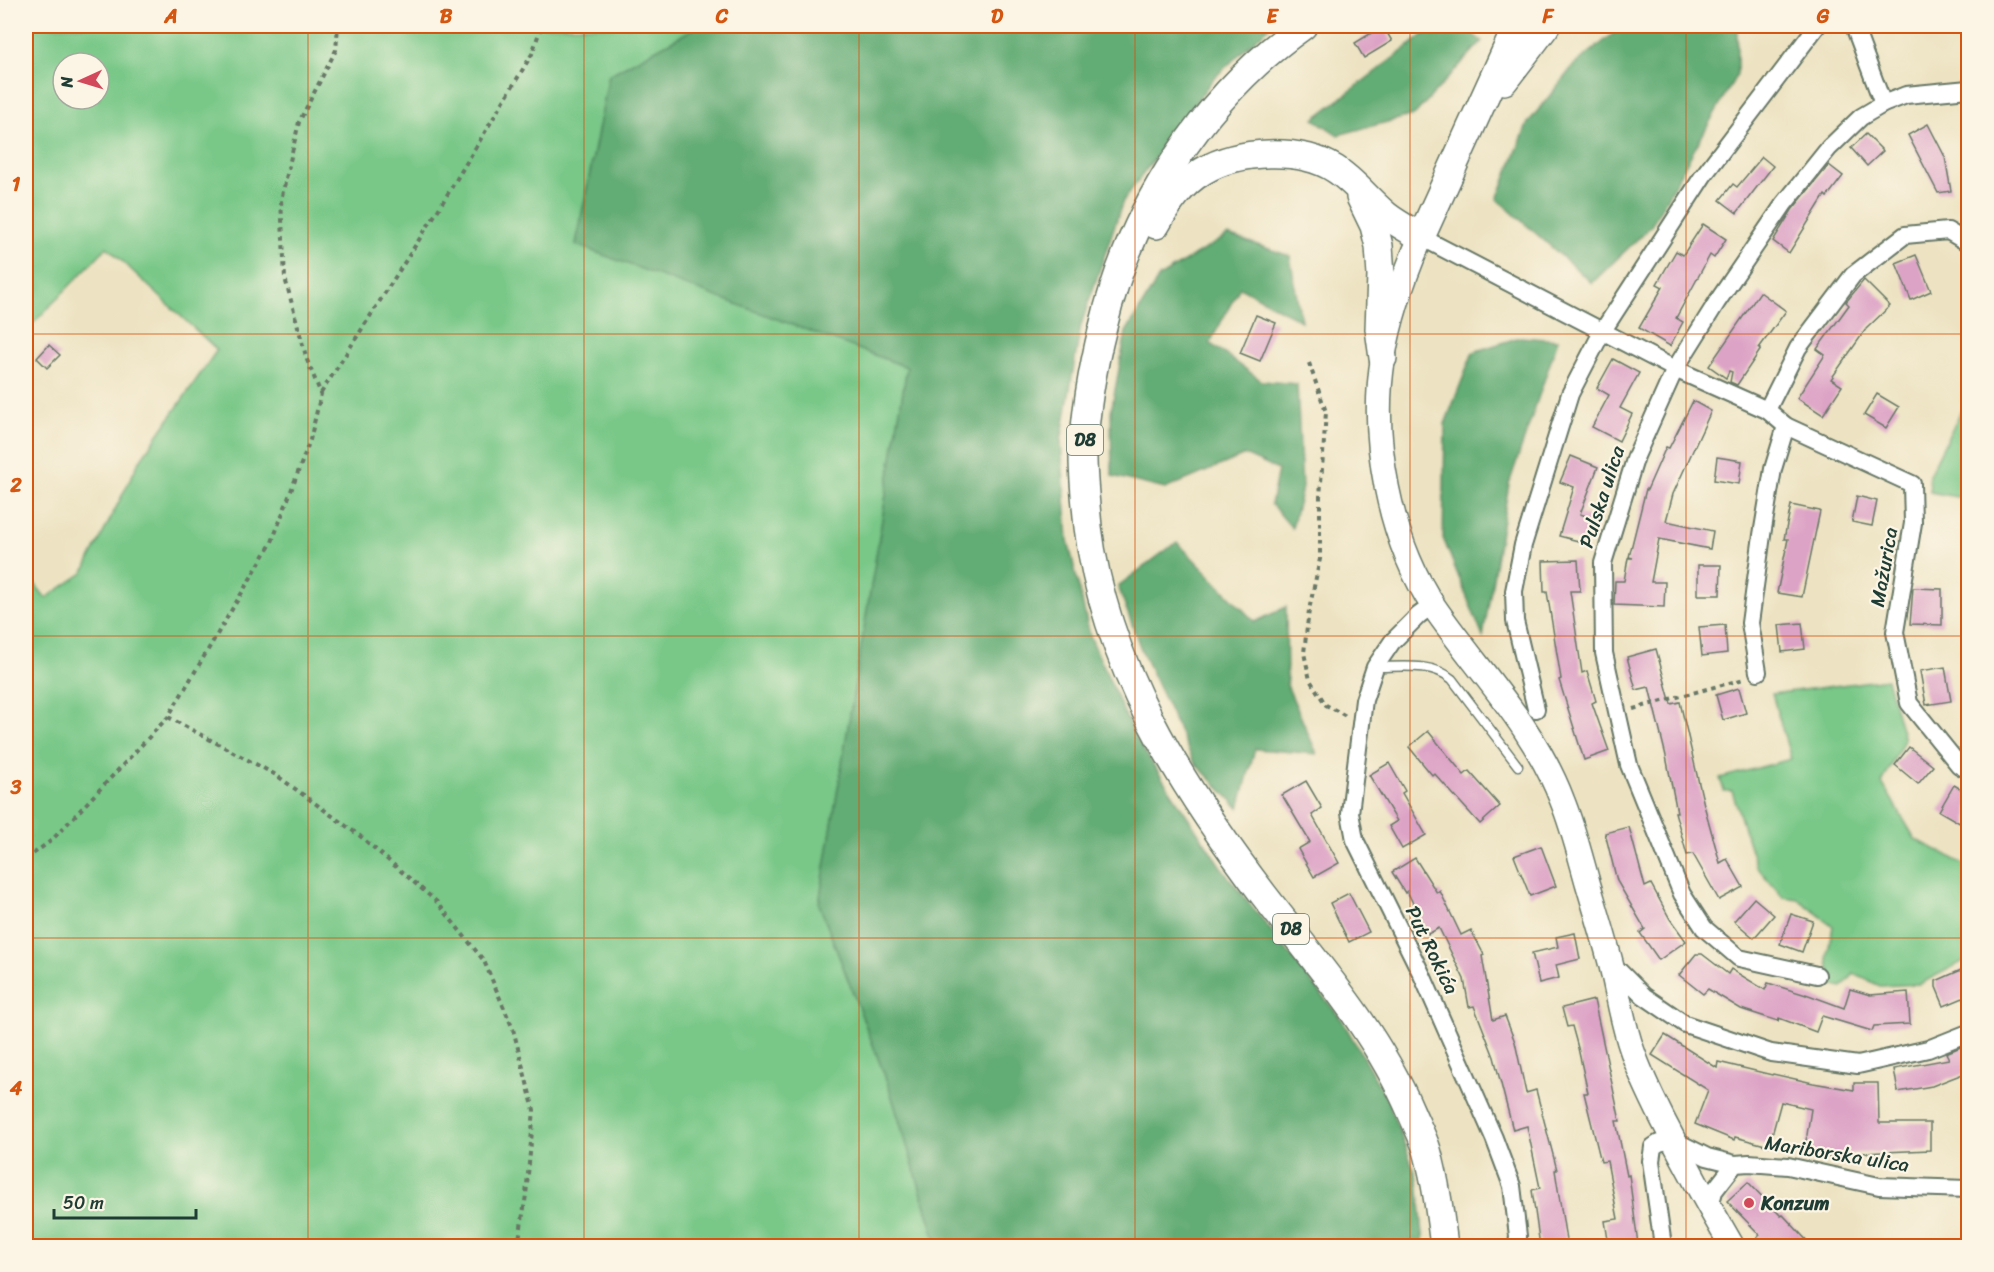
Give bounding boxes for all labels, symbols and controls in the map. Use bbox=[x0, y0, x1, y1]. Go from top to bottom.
text: A bbox=[163, 0, 178, 34]
text: B bbox=[440, 0, 453, 34]
text: C bbox=[715, 0, 729, 34]
text: D bbox=[991, 0, 1004, 34]
text: E bbox=[1266, 0, 1279, 34]
text: F bbox=[1542, 0, 1555, 34]
text: G bbox=[1816, 0, 1830, 34]
north arrow bbox=[51, 51, 111, 111]
text: N bbox=[52, 75, 81, 90]
text: 1 bbox=[12, 167, 21, 202]
road number: D8 bbox=[1067, 425, 1103, 455]
street label: Pulska ulica bbox=[1569, 440, 1635, 553]
text: 2 bbox=[9, 468, 22, 503]
street label: Mažurica bbox=[1860, 524, 1908, 610]
text: 3 bbox=[10, 770, 22, 805]
street label: Put Rokića bbox=[1395, 900, 1469, 1000]
road number: D8 bbox=[1273, 914, 1309, 944]
text: 4 bbox=[9, 1071, 23, 1106]
street label: Mariborska ulica bbox=[1762, 1125, 1912, 1183]
scale bar bbox=[54, 1182, 196, 1220]
place label: Konzum bbox=[1760, 1186, 1830, 1221]
text: 50 m bbox=[63, 1187, 104, 1219]
marker: Konzum bbox=[1742, 1196, 1756, 1210]

